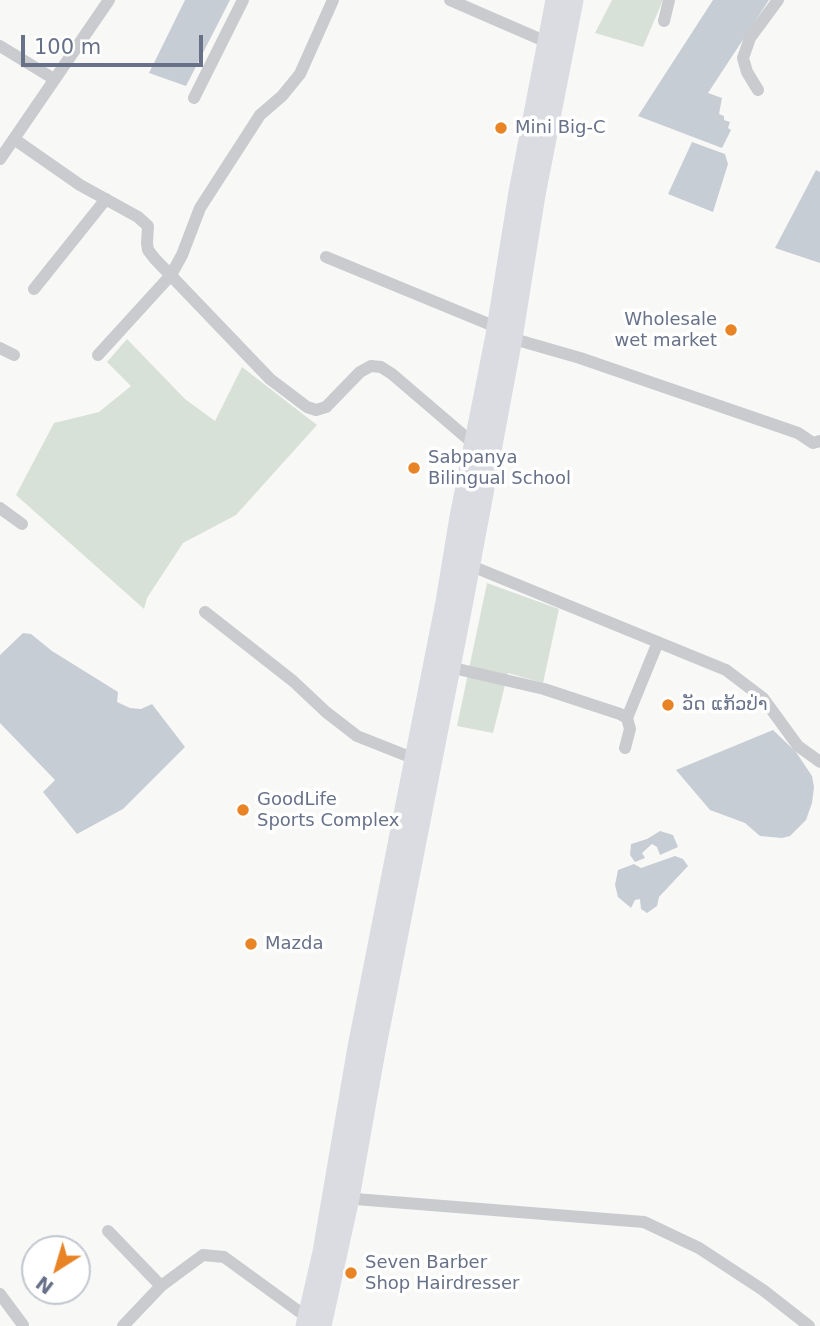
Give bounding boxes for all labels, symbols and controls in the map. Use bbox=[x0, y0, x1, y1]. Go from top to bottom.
scale bar bbox=[24, 21, 206, 65]
text: 100 m bbox=[34, 35, 101, 59]
place label: Mini Big-C bbox=[515, 117, 606, 139]
marker: Mini Big-C bbox=[493, 120, 509, 136]
place label: Wholesale wet market bbox=[615, 309, 717, 352]
marker: Wholesale wet market bbox=[723, 322, 739, 338]
place label: Sabpanya Bilingual School bbox=[428, 447, 571, 490]
marker: Sabpanya Bilingual School bbox=[406, 460, 422, 476]
place label: ວັດ ແກ້ວປ່າ bbox=[682, 694, 767, 716]
marker: ວັດ ແກ້ວປ່າ bbox=[660, 697, 676, 713]
place label: GoodLife Sports Complex bbox=[257, 789, 399, 832]
marker: GoodLife Sports Complex bbox=[235, 802, 251, 818]
place label: Mazda bbox=[265, 933, 323, 955]
marker: Mazda bbox=[243, 936, 259, 952]
north arrow bbox=[21, 1235, 91, 1305]
place label: Seven Barber Shop Hairdresser bbox=[365, 1252, 519, 1294]
marker: Seven Barber Shop Hairdresser bbox=[343, 1265, 359, 1281]
text: N bbox=[32, 1272, 58, 1299]

